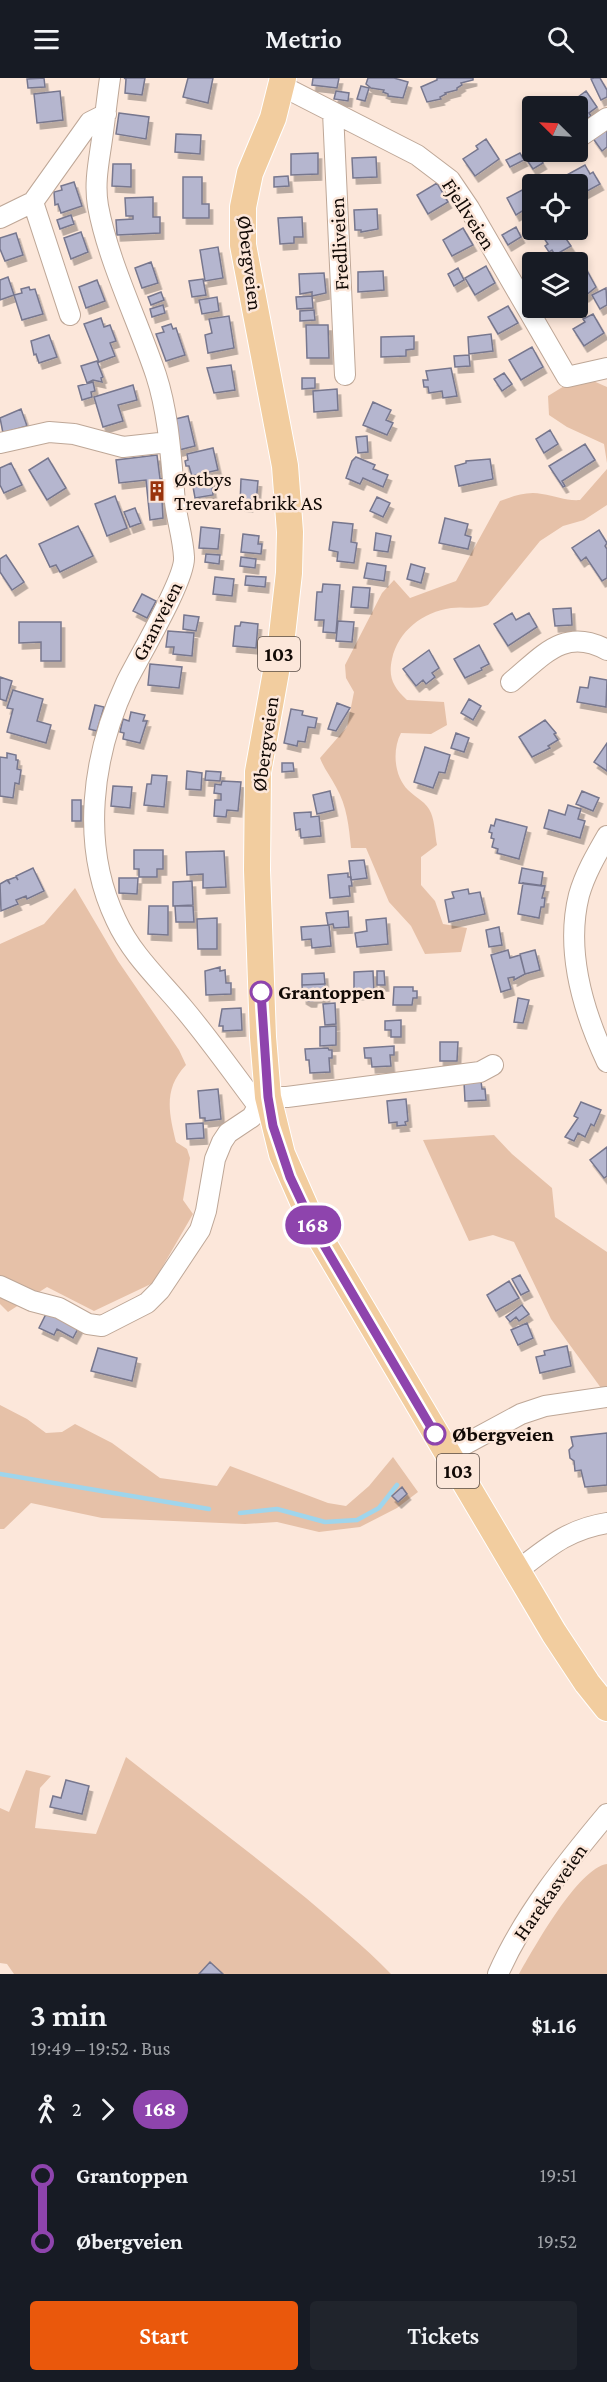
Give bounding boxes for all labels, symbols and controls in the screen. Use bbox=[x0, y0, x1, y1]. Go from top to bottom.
icon: menu bbox=[30, 23, 63, 56]
icon: search bbox=[544, 23, 577, 56]
text: Metrio bbox=[265, 24, 342, 54]
north arrow bbox=[522, 96, 588, 162]
map controls bbox=[522, 96, 588, 318]
street label: Fjellveien bbox=[437, 174, 501, 254]
button: locate bbox=[522, 174, 588, 240]
street label: Fredliveien bbox=[325, 197, 353, 291]
street label: Øbergveien bbox=[232, 214, 268, 312]
button: layers bbox=[522, 252, 588, 318]
place label: Østbys Trevarefabrikk AS bbox=[174, 467, 323, 515]
building icon: Østbys Trevarefabrikk AS bbox=[145, 479, 169, 503]
street label: Granveien bbox=[127, 577, 187, 665]
road number: 103 bbox=[258, 637, 300, 671]
street label: Øbergveien bbox=[246, 695, 284, 793]
place label: Grantoppen bbox=[278, 980, 385, 1004]
marker: Grantoppen bbox=[250, 981, 272, 1003]
line badge: 168 bbox=[278, 1206, 348, 1244]
text: 168 bbox=[297, 1213, 329, 1237]
place label: Øbergveien bbox=[452, 1422, 554, 1446]
marker: Øbergveien bbox=[424, 1423, 446, 1445]
road number: 103 bbox=[437, 1454, 479, 1488]
street label: Harekasveien bbox=[508, 1839, 592, 1945]
text: 3 min bbox=[30, 1996, 107, 2033]
text: $1.16 bbox=[531, 2013, 577, 2038]
text: 19:49 – 19:52 · Bus bbox=[30, 2037, 170, 2059]
icon: walk bbox=[30, 2093, 63, 2126]
icon: forward bbox=[91, 2093, 124, 2126]
text: 168 bbox=[145, 2097, 176, 2121]
text: 2 bbox=[72, 2098, 82, 2120]
text: Grantoppen bbox=[76, 2163, 188, 2188]
text: 19:51 bbox=[540, 2164, 577, 2186]
text: Øbergveien bbox=[76, 2229, 183, 2254]
text: 19:52 bbox=[537, 2230, 577, 2252]
button: Start bbox=[30, 2301, 298, 2370]
button: Tickets bbox=[310, 2301, 577, 2370]

